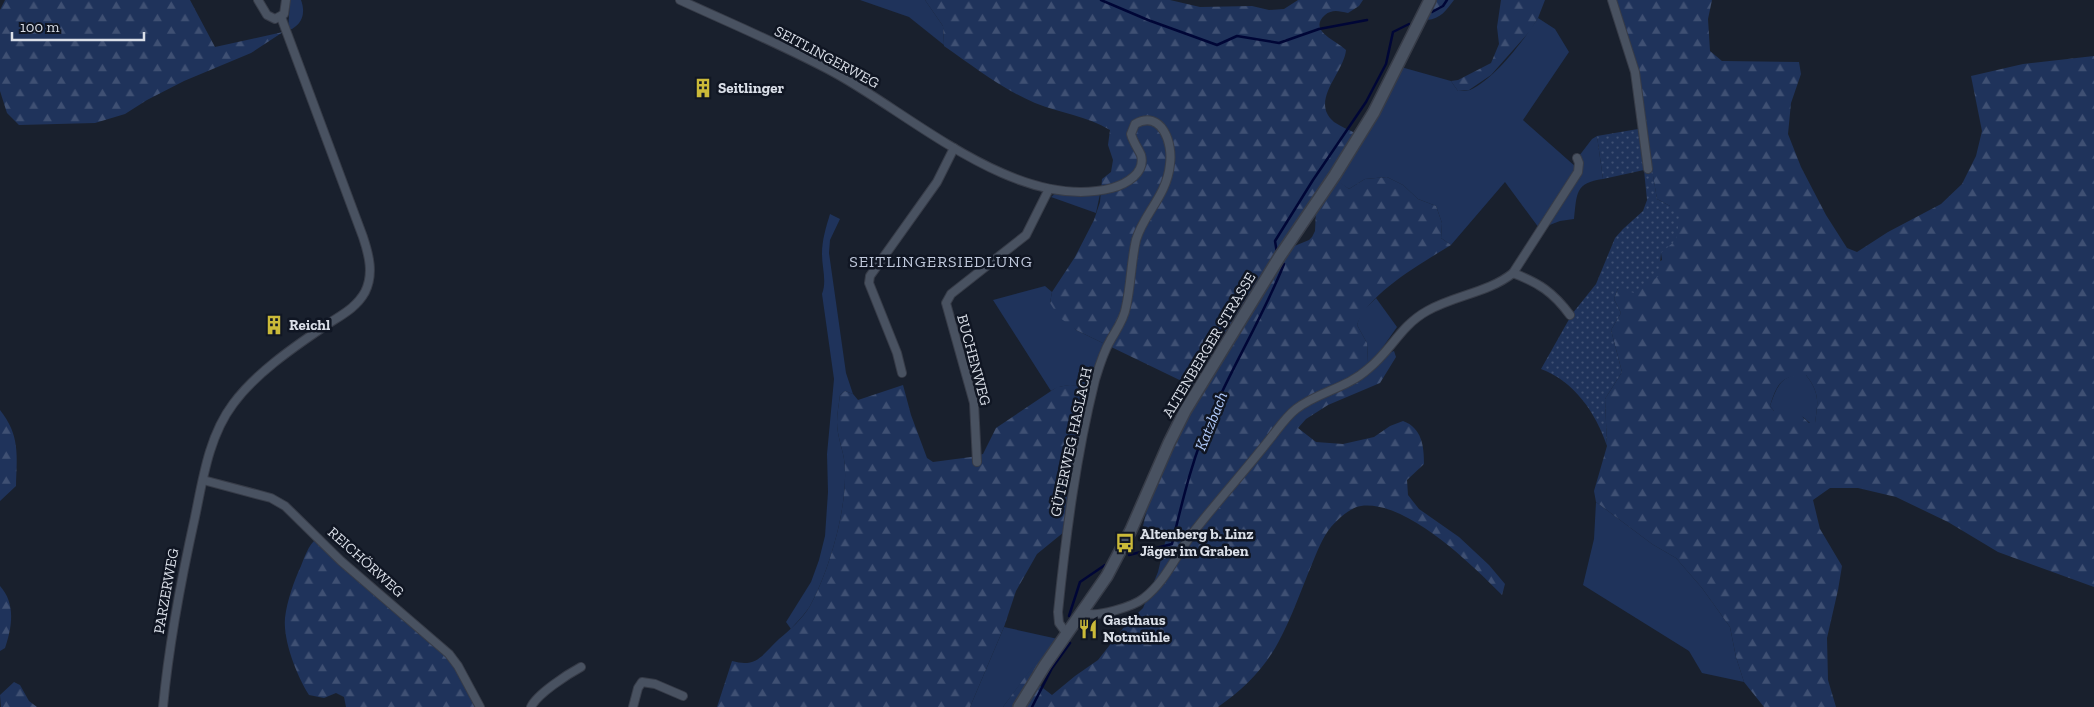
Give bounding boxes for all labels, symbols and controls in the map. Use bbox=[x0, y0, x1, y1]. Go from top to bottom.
scale bar bbox=[12, 10, 145, 42]
text: 100 m bbox=[20, 18, 59, 36]
street label: SEITLINGERWEG bbox=[771, 22, 883, 92]
building icon: Seitlinger bbox=[692, 77, 714, 99]
place label: Seitlinger bbox=[718, 79, 784, 97]
district label: SEITLINGERSIEDLUNG bbox=[849, 252, 1033, 271]
street label: ALTENBERGER STRASSE bbox=[1158, 269, 1260, 421]
street label: BUCHENWEG bbox=[953, 312, 995, 408]
building icon: Reichl bbox=[263, 314, 285, 336]
place label: Reichl bbox=[289, 316, 330, 334]
street label: GÜTERWEG HASLACH bbox=[1046, 366, 1096, 518]
water label: Katzbach bbox=[1191, 389, 1231, 453]
street label: REICHÖRWEG bbox=[324, 523, 408, 601]
place label: Altenberg b. Linz Jäger im Graben bbox=[1140, 525, 1254, 560]
bus stop icon: Altenberg b. Linz Jäger im Graben bbox=[1114, 532, 1136, 554]
street label: PARZERWEG bbox=[150, 547, 182, 635]
place label: Gasthaus Notmühle bbox=[1103, 611, 1170, 646]
restaurant icon: Gasthaus Notmühle bbox=[1077, 618, 1099, 640]

